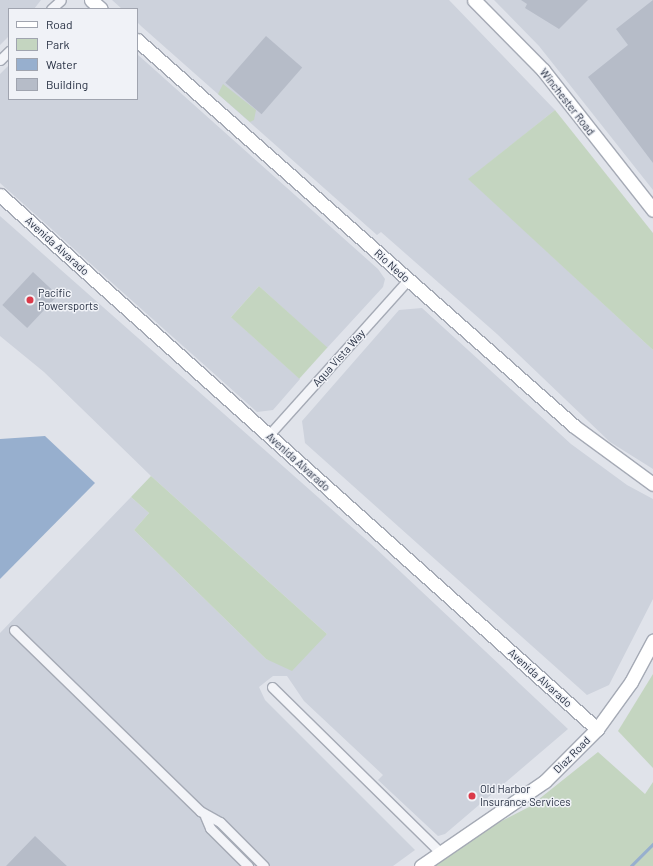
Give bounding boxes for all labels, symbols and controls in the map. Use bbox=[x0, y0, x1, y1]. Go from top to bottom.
legend bbox=[8, 8, 138, 100]
text: Road bbox=[46, 17, 73, 31]
text: Park bbox=[46, 37, 70, 51]
text: Water bbox=[46, 57, 77, 71]
street label: Winchester Road bbox=[537, 66, 597, 138]
text: Building bbox=[46, 77, 88, 91]
street label: Avenida Alvarado bbox=[22, 214, 92, 278]
street label: Rio Nedo bbox=[372, 247, 412, 285]
place label: Pacific Powersports bbox=[38, 287, 98, 313]
marker: Pacific Powersports bbox=[25, 295, 35, 305]
street label: Aqua Vista Way bbox=[310, 327, 368, 389]
street label: Avenida Alvarado bbox=[263, 430, 333, 494]
street label: Avenida Alvarado bbox=[505, 646, 575, 710]
street label: Diaz Road bbox=[551, 734, 593, 776]
place label: Old Harbor Insurance Services bbox=[480, 783, 571, 809]
marker: Old Harbor Insurance Services bbox=[467, 791, 477, 801]

